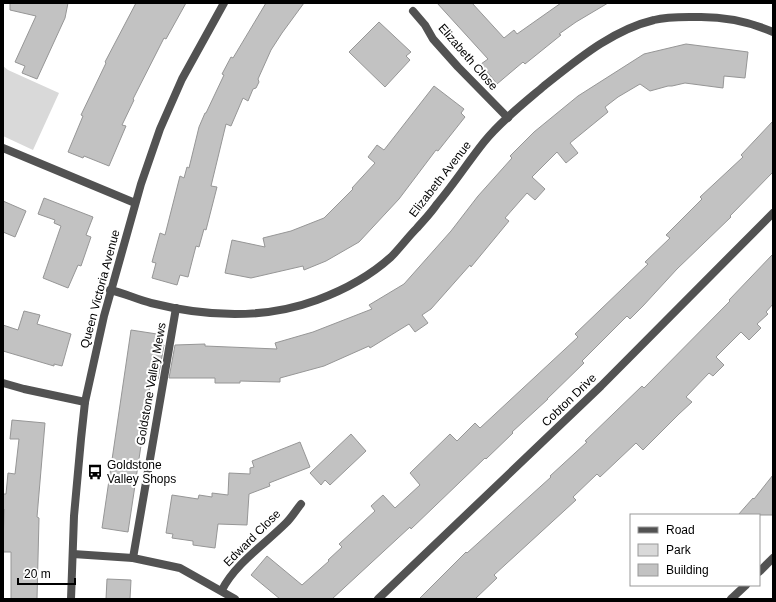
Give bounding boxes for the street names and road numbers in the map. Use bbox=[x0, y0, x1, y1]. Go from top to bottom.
street label: Elizabeth Close bbox=[435, 21, 501, 93]
street label: Elizabeth Avenue bbox=[406, 138, 474, 220]
street label: Queen Victoria Avenue bbox=[77, 228, 123, 350]
street label: Goldstone Valley Mews bbox=[133, 321, 169, 447]
street label: Cobton Drive bbox=[539, 370, 599, 429]
street label: Edward Close bbox=[221, 506, 284, 569]

